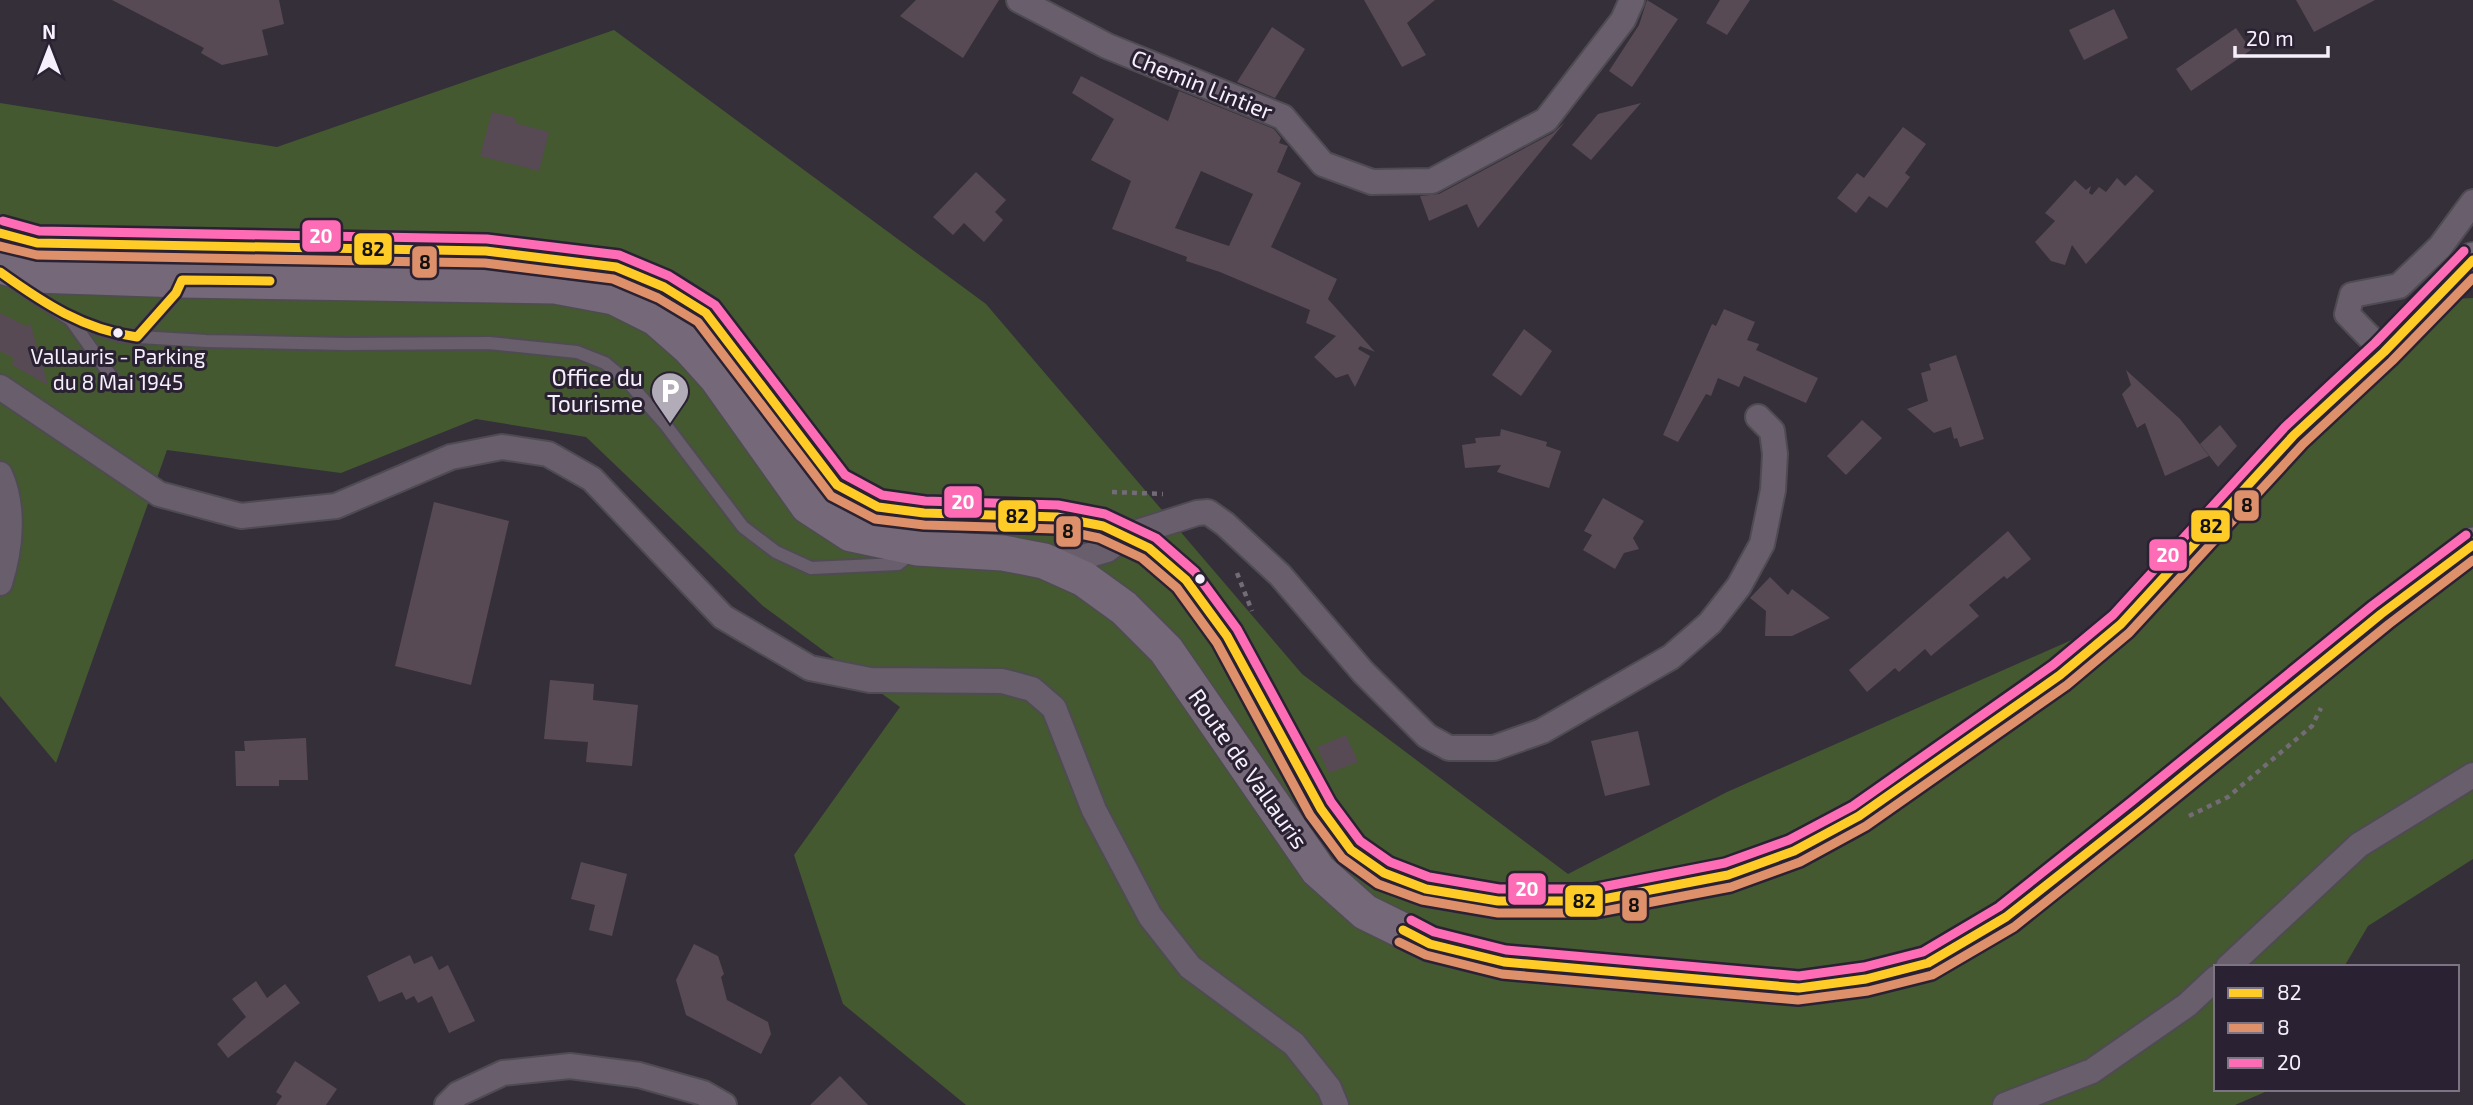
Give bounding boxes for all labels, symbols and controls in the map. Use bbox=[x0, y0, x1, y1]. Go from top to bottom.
north arrow bbox=[14, 14, 84, 84]
scale bar bbox=[2235, 14, 2328, 58]
text: N bbox=[42, 20, 56, 43]
text: 20 m bbox=[2246, 25, 2294, 50]
street label: Chemin Lintier bbox=[1128, 43, 1277, 125]
line badge: 20 bbox=[301, 219, 342, 253]
text: 20 bbox=[309, 224, 333, 247]
line badge: 82 bbox=[353, 232, 393, 266]
text: 82 bbox=[362, 237, 384, 260]
line badge: 8 bbox=[411, 245, 438, 279]
text: 8 bbox=[419, 250, 431, 273]
marker: Vallauris - Parking du 8 Mai 1945 bbox=[111, 326, 125, 340]
place label: Vallauris - Parking du 8 Mai 1945 bbox=[31, 343, 206, 394]
place label: Office du Tourisme bbox=[547, 363, 643, 417]
parking icon: Office du Tourisme bbox=[649, 370, 691, 425]
line badge: 20 bbox=[943, 485, 983, 519]
line badge: 8 bbox=[2233, 489, 2260, 522]
text: 20 bbox=[951, 490, 975, 513]
text: 8 bbox=[2241, 493, 2253, 516]
line badge: 82 bbox=[997, 499, 1037, 533]
text: 82 bbox=[1006, 504, 1028, 527]
line badge: 82 bbox=[2190, 509, 2231, 543]
text: 82 bbox=[2200, 514, 2222, 537]
line badge: 8 bbox=[1055, 515, 1082, 548]
text: 8 bbox=[1062, 519, 1074, 542]
line badge: 20 bbox=[2148, 538, 2188, 572]
text: 20 bbox=[2156, 543, 2180, 566]
unlabelled marker bbox=[1193, 572, 1207, 586]
street label: Route de Vallauris bbox=[1183, 683, 1314, 854]
line badge: 20 bbox=[1507, 872, 1547, 906]
text: 20 bbox=[1515, 877, 1539, 900]
line badge: 82 bbox=[1564, 884, 1604, 918]
text: 82 bbox=[1573, 889, 1595, 912]
line badge: 8 bbox=[1621, 889, 1648, 922]
text: 8 bbox=[1628, 893, 1640, 916]
legend bbox=[2214, 965, 2459, 1091]
text: 82 bbox=[2277, 979, 2302, 1004]
text: 8 bbox=[2277, 1014, 2290, 1039]
text: 20 bbox=[2277, 1049, 2301, 1074]

